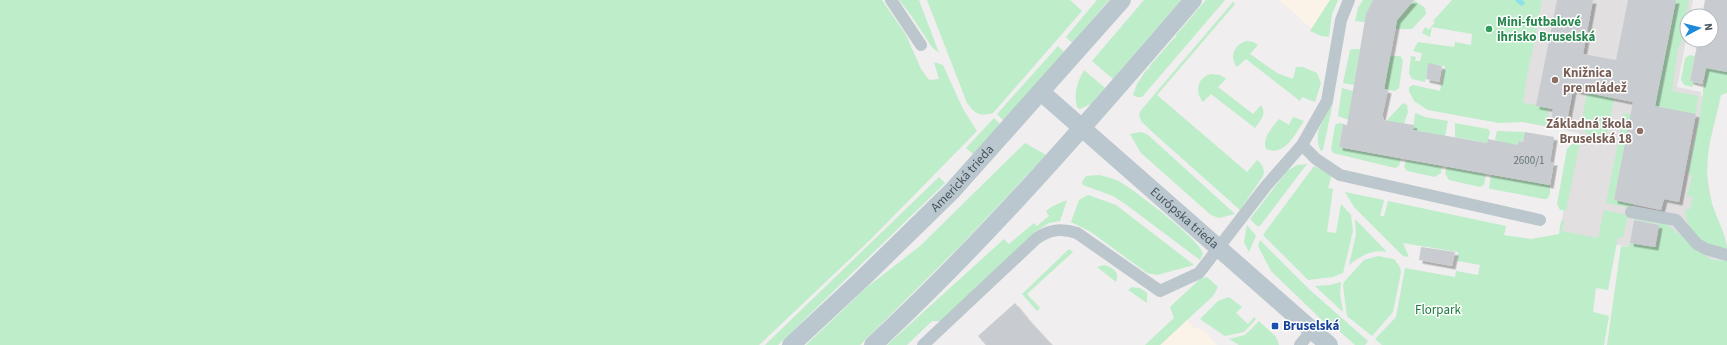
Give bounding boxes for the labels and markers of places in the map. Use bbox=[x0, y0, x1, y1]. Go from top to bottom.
place label: Mini-futbalové ihrisko Bruselská bbox=[1497, 13, 1595, 46]
marker: Mini-futbalové ihrisko Bruselská bbox=[1484, 24, 1494, 34]
place label: Knižnica pre mládež bbox=[1563, 64, 1627, 97]
marker: Knižnica pre mládež bbox=[1550, 75, 1560, 85]
place label: Základná škola Bruselská 18 bbox=[1546, 115, 1632, 148]
marker: Základná škola Bruselská 18 bbox=[1635, 126, 1645, 136]
place label: Bruselská bbox=[1283, 317, 1339, 335]
marker: Bruselská bbox=[1270, 321, 1280, 331]

